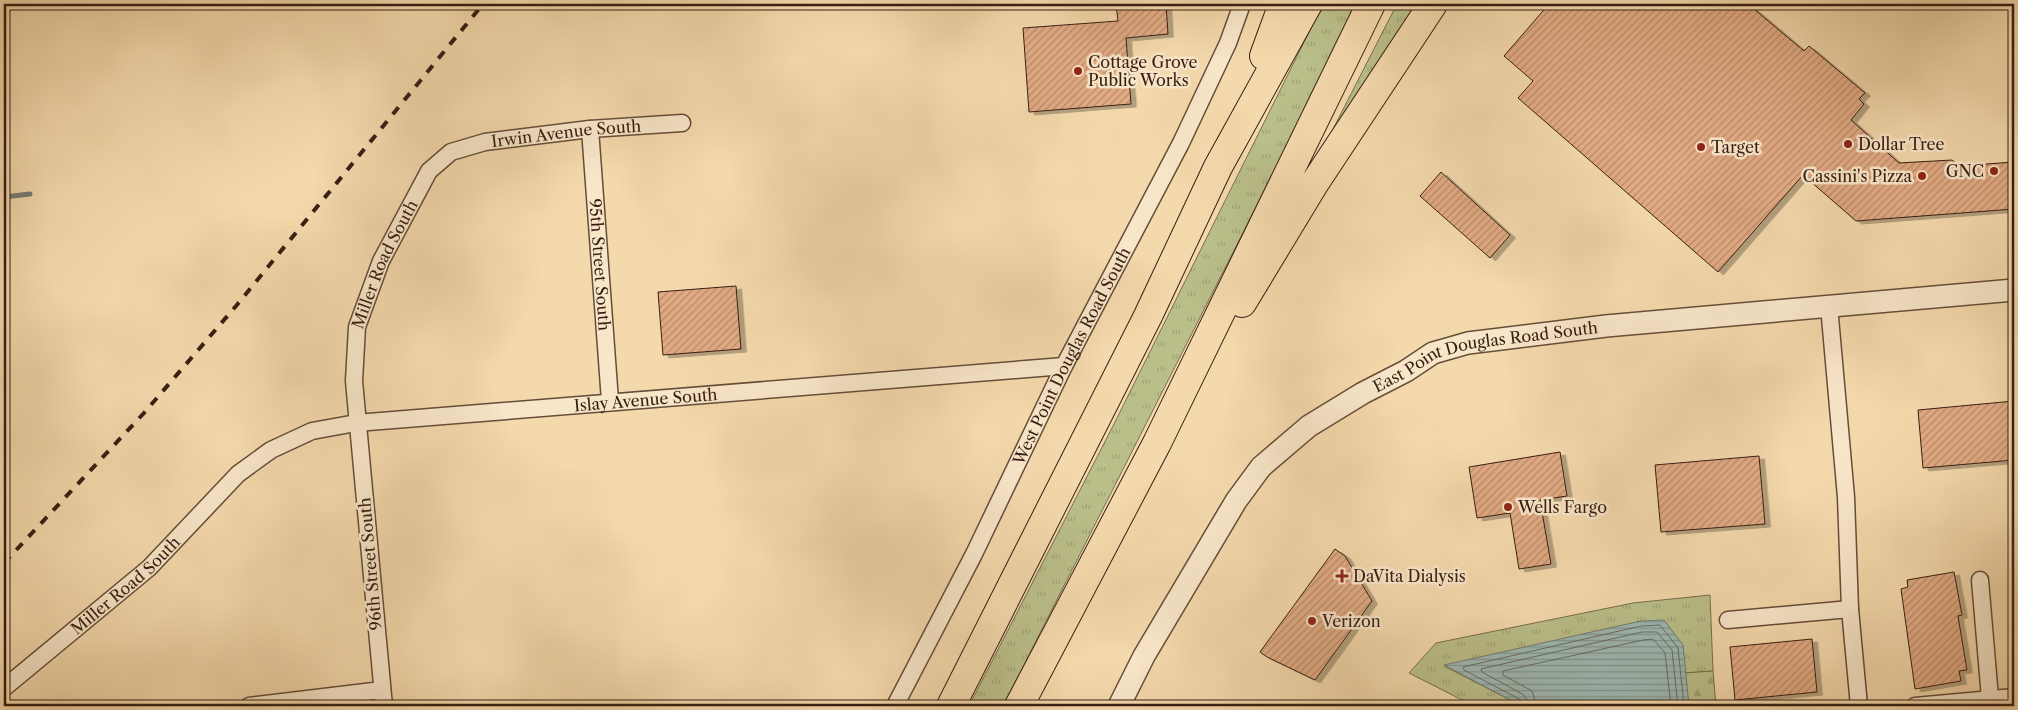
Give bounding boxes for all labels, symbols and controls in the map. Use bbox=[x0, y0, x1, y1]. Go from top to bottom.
place label: Cottage Grove Public Works bbox=[1088, 52, 1197, 90]
marker: Cottage Grove Public Works bbox=[1072, 65, 1084, 77]
street label: Irwin Avenue South bbox=[490, 116, 642, 151]
place label: Dollar Tree bbox=[1858, 134, 1944, 154]
place label: Target bbox=[1711, 137, 1760, 157]
marker: Dollar Tree bbox=[1842, 138, 1854, 150]
marker: Target bbox=[1695, 141, 1707, 153]
place label: GNC bbox=[1946, 161, 1984, 181]
marker: GNC bbox=[1988, 165, 2000, 177]
place label: Cassini's Pizza bbox=[1803, 166, 1913, 186]
marker: Cassini's Pizza bbox=[1916, 170, 1928, 182]
street label: Miller Road South bbox=[347, 196, 422, 331]
street label: 95th Street South bbox=[585, 198, 615, 332]
street label: West Point Douglas Road South bbox=[1008, 244, 1135, 469]
street label: East Point Douglas Road South bbox=[1370, 317, 1599, 396]
street label: Islay Avenue South bbox=[573, 384, 718, 415]
street label: 96th Street South bbox=[354, 497, 386, 631]
place label: Wells Fargo bbox=[1517, 497, 1607, 517]
marker: Wells Fargo bbox=[1502, 501, 1514, 513]
street label: Miller Road South bbox=[67, 532, 184, 639]
place label: DaVita Dialysis bbox=[1353, 566, 1466, 586]
marker: DaVita Dialysis bbox=[1335, 569, 1349, 583]
place label: Verizon bbox=[1321, 611, 1381, 631]
marker: Verizon bbox=[1306, 615, 1318, 627]

